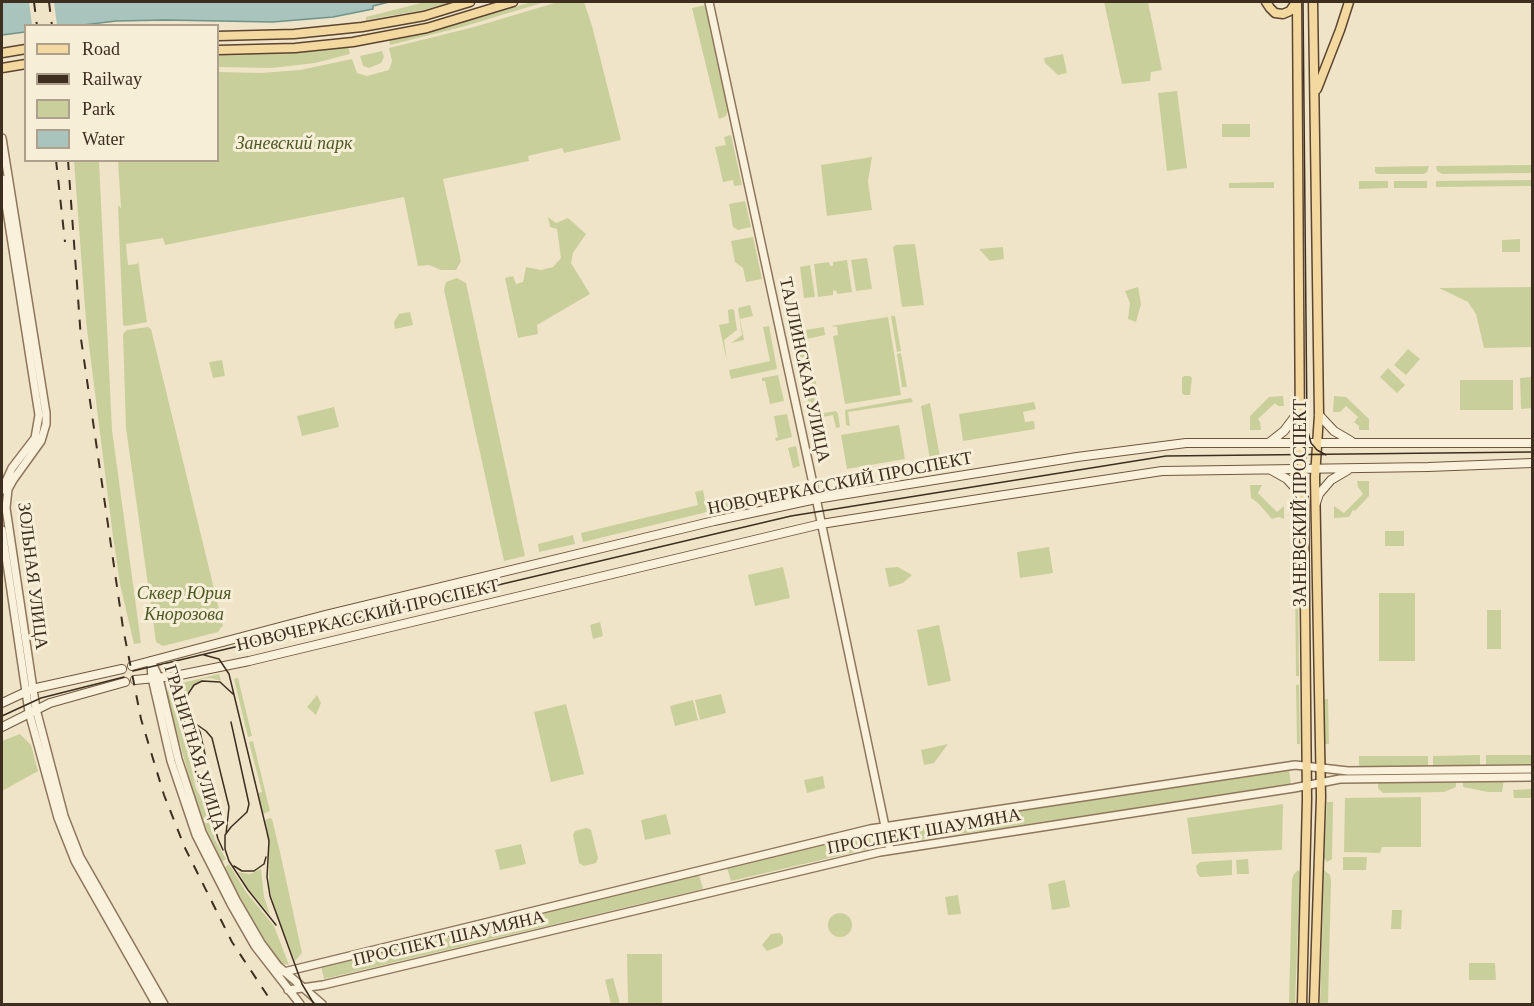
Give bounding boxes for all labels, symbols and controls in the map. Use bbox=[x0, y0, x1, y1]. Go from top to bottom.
legend bbox=[24, 24, 219, 162]
text: Road bbox=[82, 39, 120, 59]
text: Railway bbox=[82, 69, 142, 89]
text: Park bbox=[82, 99, 115, 119]
text: Water bbox=[82, 129, 125, 149]
park label: Заневский парк bbox=[236, 133, 352, 155]
street label: ТАЛЛИНСКАЯ УЛИЦА bbox=[774, 275, 834, 465]
street label: ЗАНЕВСКИЙ ПРОСПЕКТ bbox=[1290, 399, 1312, 607]
street label: НОВОЧЕРКАССКИЙ ПРОСПЕКТ bbox=[706, 448, 974, 520]
street label: ЗОЛЬНАЯ УЛИЦА bbox=[12, 501, 52, 651]
street label: НОВОЧЕРКАССКИЙ ПРОСПЕКТ bbox=[234, 575, 502, 657]
park label: Сквер Юрия Кнорозова bbox=[137, 583, 231, 626]
street label: ГРАНИТНАЯ УЛИЦА bbox=[158, 662, 230, 834]
street label: ПРОСПЕКТ ШАУМЯНА bbox=[825, 804, 1023, 860]
street label: ПРОСПЕКТ ШАУМЯНА bbox=[351, 906, 547, 972]

